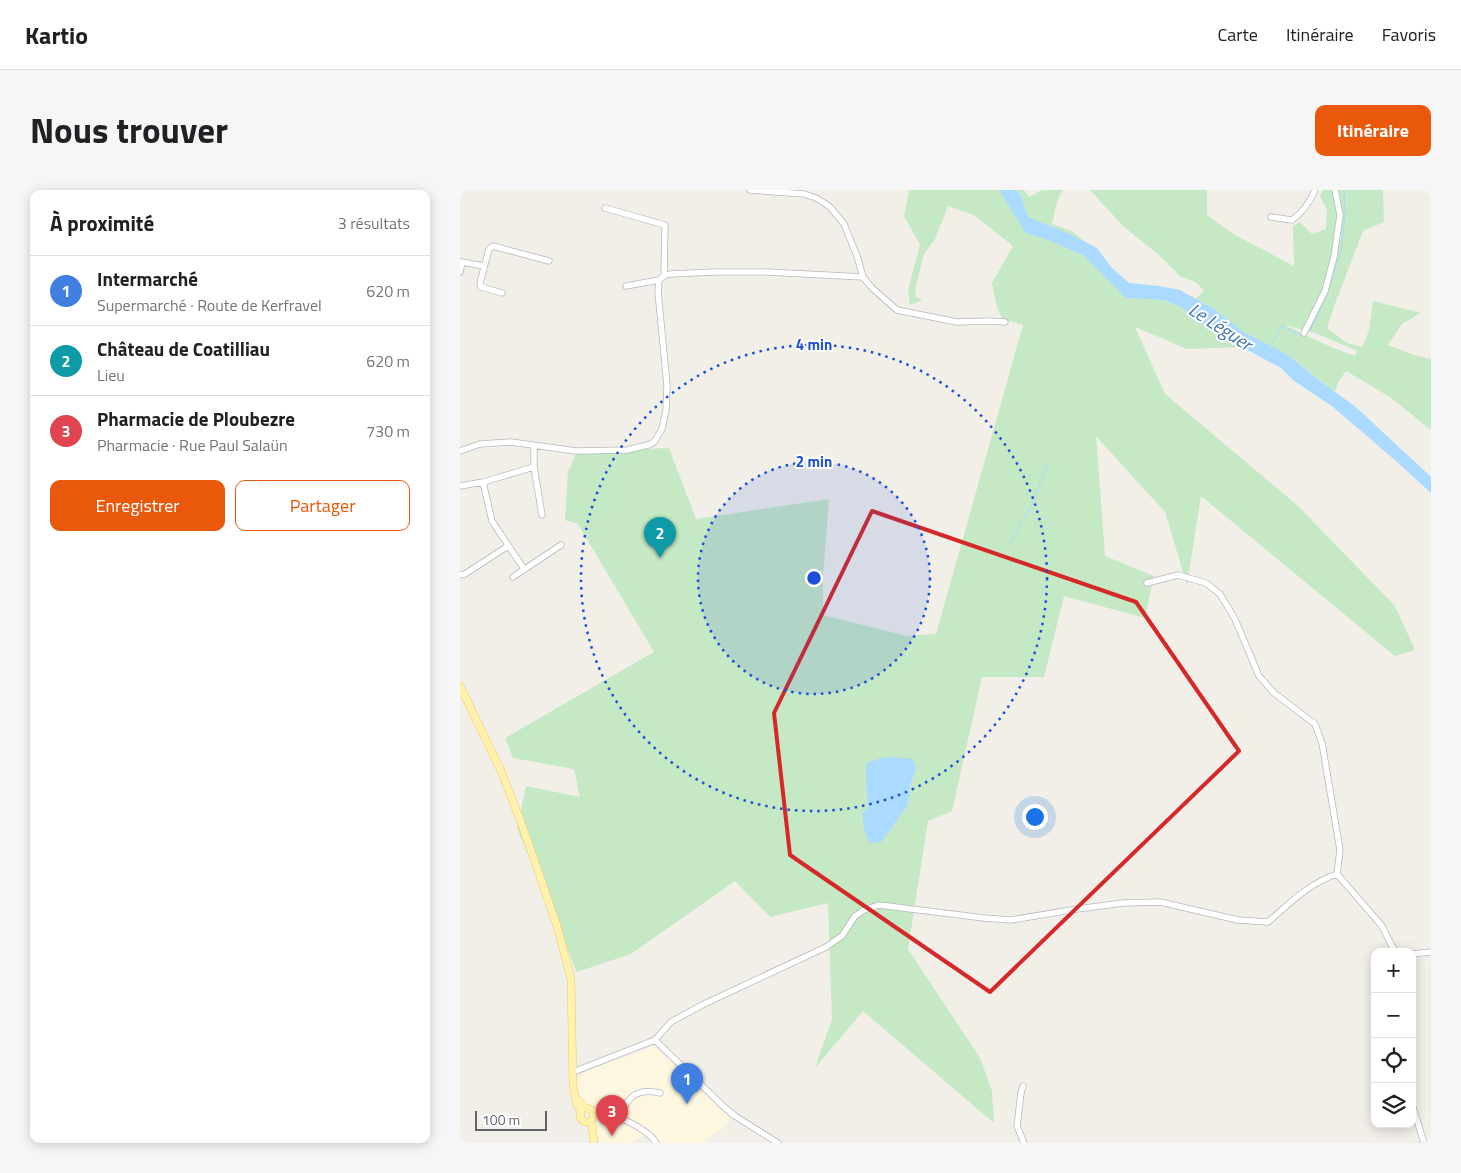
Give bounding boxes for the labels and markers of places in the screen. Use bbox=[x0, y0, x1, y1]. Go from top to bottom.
pin: 2 bbox=[644, 517, 676, 558]
centre of rings bbox=[805, 569, 823, 587]
pin: 1 bbox=[671, 1063, 703, 1104]
pin: 3 bbox=[596, 1095, 628, 1136]

